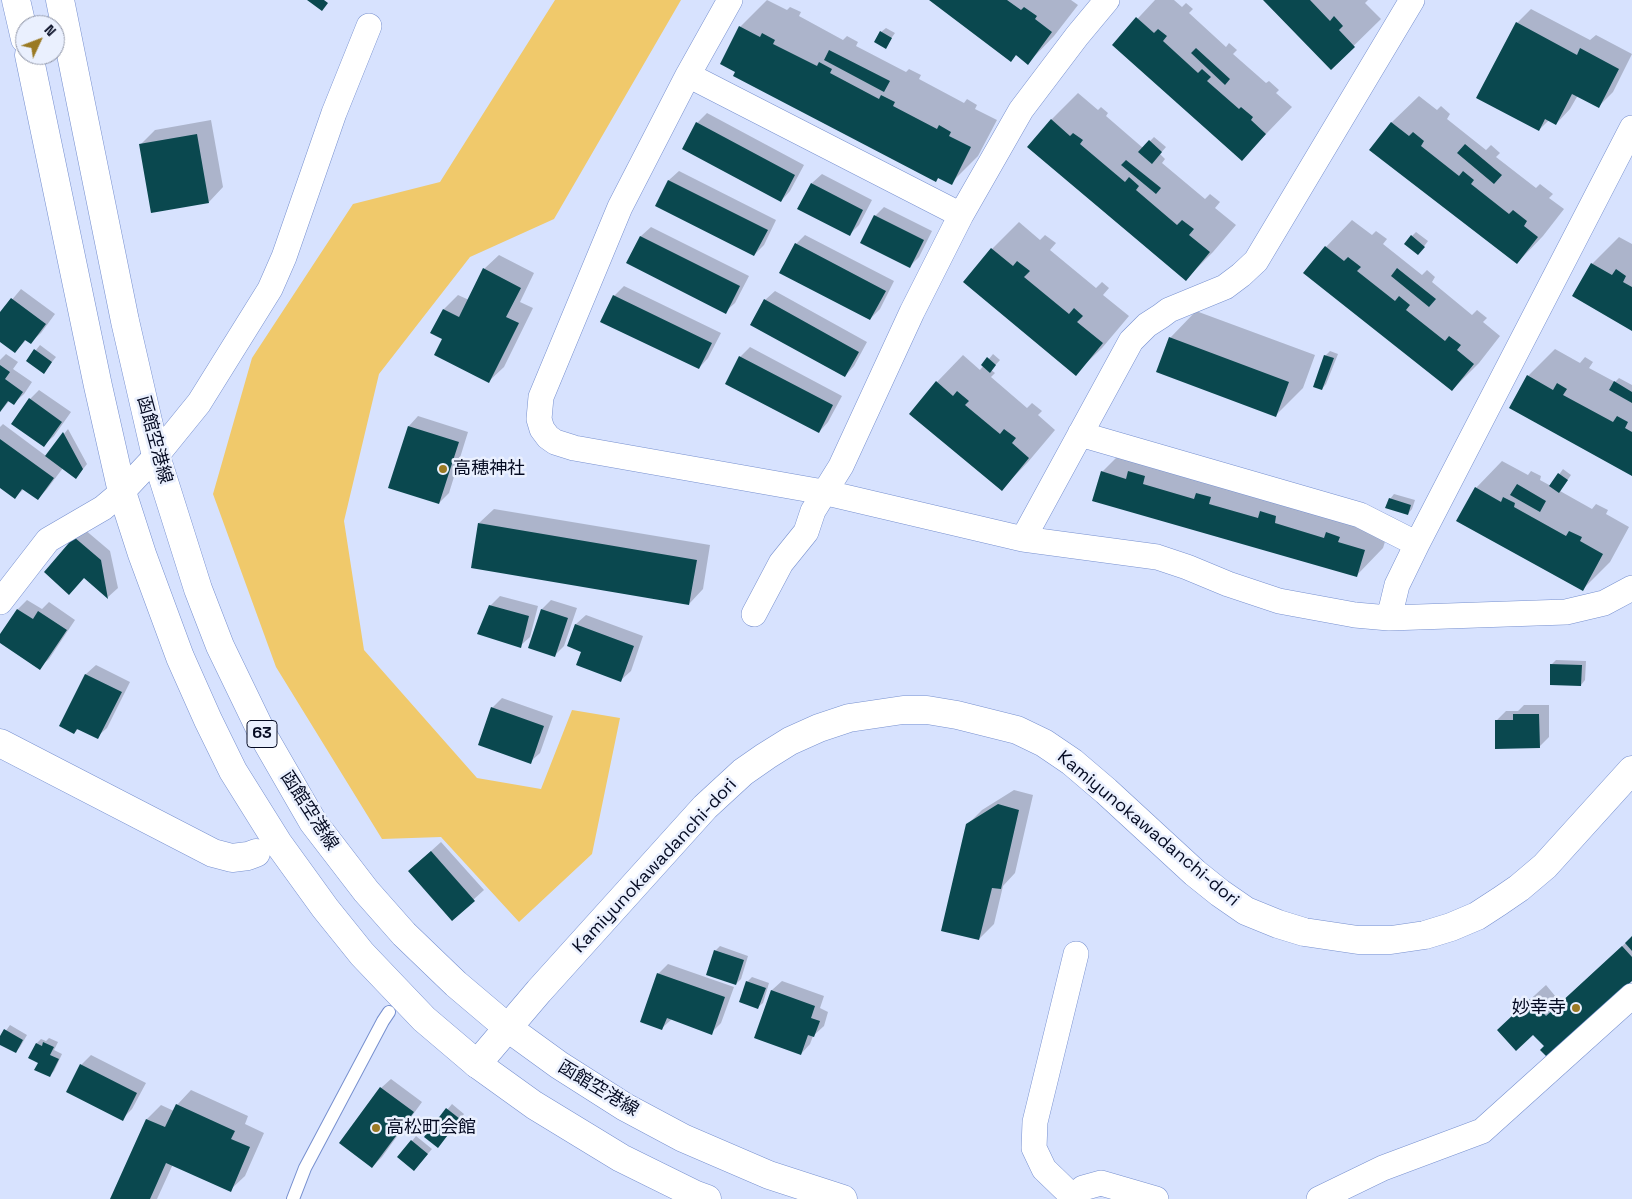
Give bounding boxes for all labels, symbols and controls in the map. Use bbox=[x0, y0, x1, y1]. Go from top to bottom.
north arrow bbox=[15, 15, 65, 65]
text: N bbox=[40, 21, 60, 40]
street label: 函館空港線 bbox=[132, 394, 176, 486]
place label: 高穂神社 bbox=[453, 458, 525, 480]
marker: 高穂神社 bbox=[437, 463, 449, 475]
road number: 63 bbox=[247, 721, 277, 748]
street label: Kamiyunokawadanchi-dori bbox=[1053, 747, 1243, 911]
street label: 函館空港線 bbox=[275, 767, 343, 855]
street label: Kamiyunokawadanchi-dori bbox=[568, 774, 742, 958]
place label: 妙幸寺 bbox=[1512, 997, 1566, 1019]
marker: 妙幸寺 bbox=[1570, 1002, 1582, 1014]
street label: 函館空港線 bbox=[554, 1057, 642, 1121]
place label: 高松町会館 bbox=[386, 1117, 476, 1139]
marker: 高松町会館 bbox=[370, 1122, 382, 1134]

